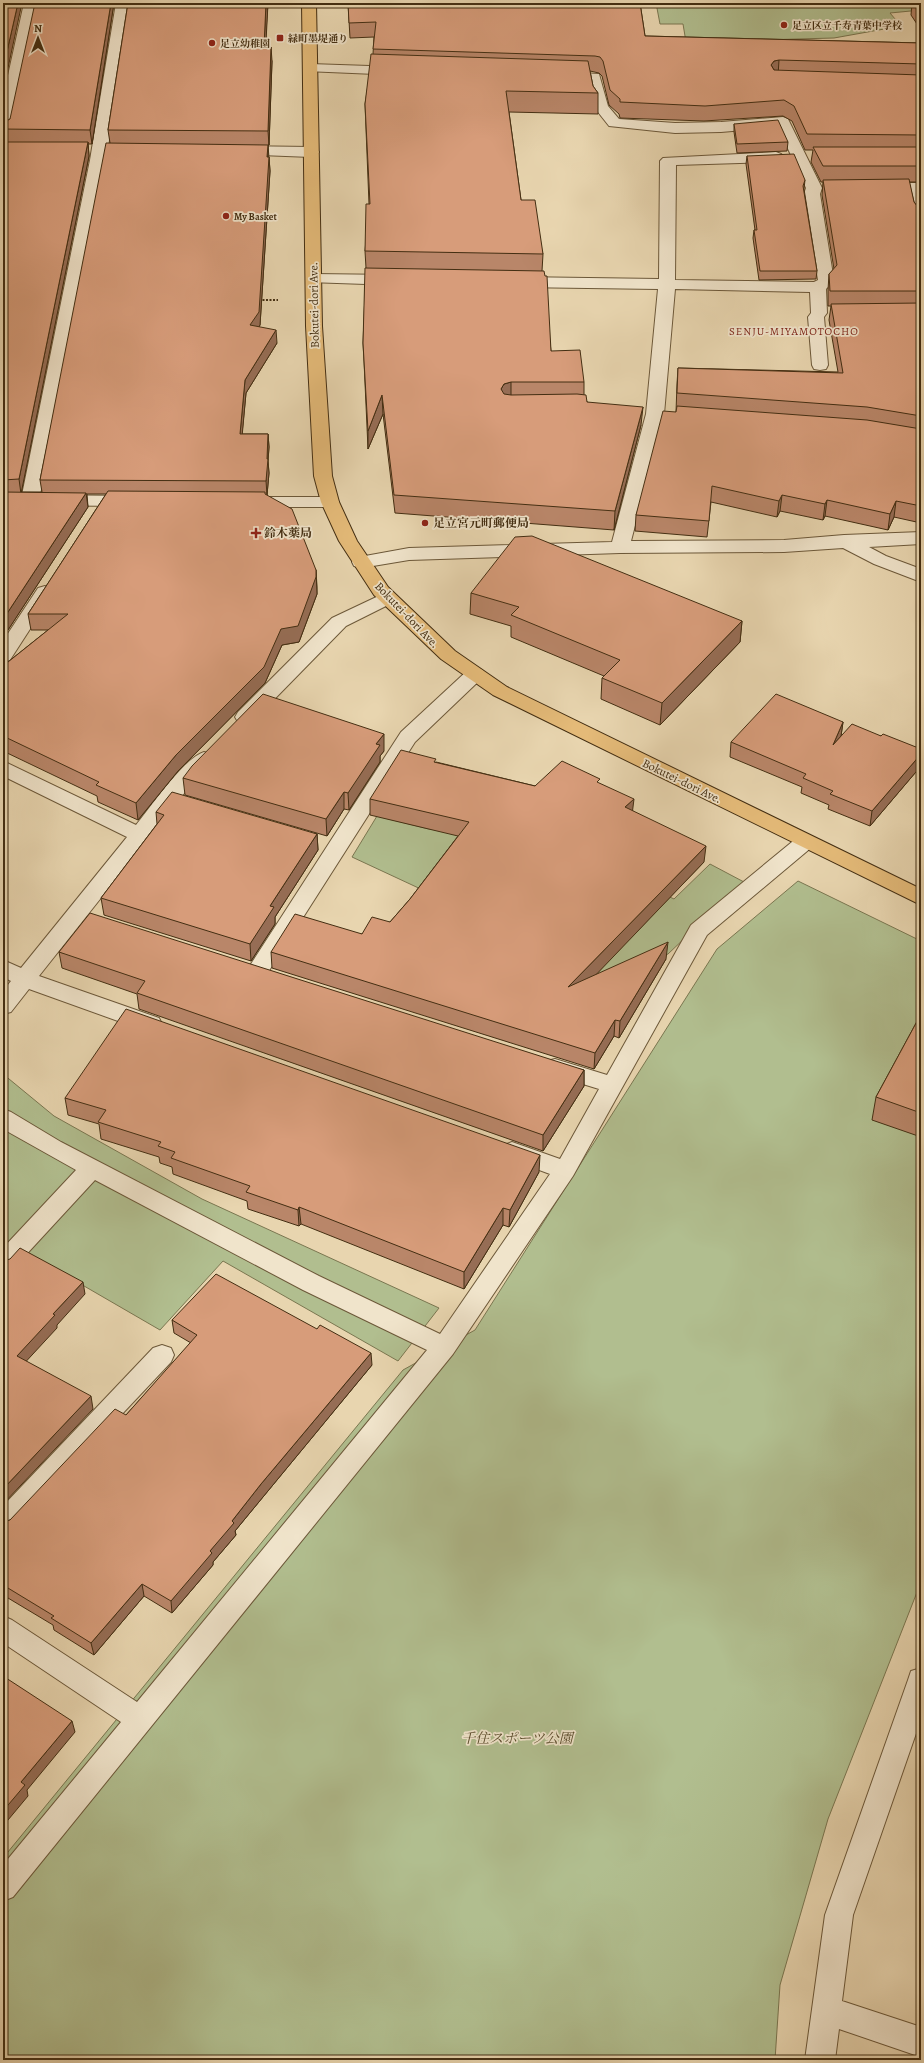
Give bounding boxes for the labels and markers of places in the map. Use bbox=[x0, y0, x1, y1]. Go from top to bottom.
place label: 足立区立千寿青葉中学校 bbox=[792, 19, 902, 32]
marker: 足立区立千寿青葉中学校 bbox=[779, 20, 789, 30]
place label: 緑町墨堤通り bbox=[288, 32, 348, 45]
marker: 緑町墨堤通り bbox=[275, 33, 285, 43]
place label: 足立幼稚園 bbox=[220, 37, 270, 50]
marker: 足立幼稚園 bbox=[207, 38, 217, 48]
place label: My Basket bbox=[234, 210, 277, 223]
marker: My Basket bbox=[221, 211, 231, 221]
place label: 足立宮元町郵便局 bbox=[433, 515, 529, 531]
marker: 足立宮元町郵便局 bbox=[420, 518, 430, 528]
place label: 鈴木薬局 bbox=[264, 525, 312, 541]
marker: 鈴木薬局 bbox=[251, 528, 261, 538]

